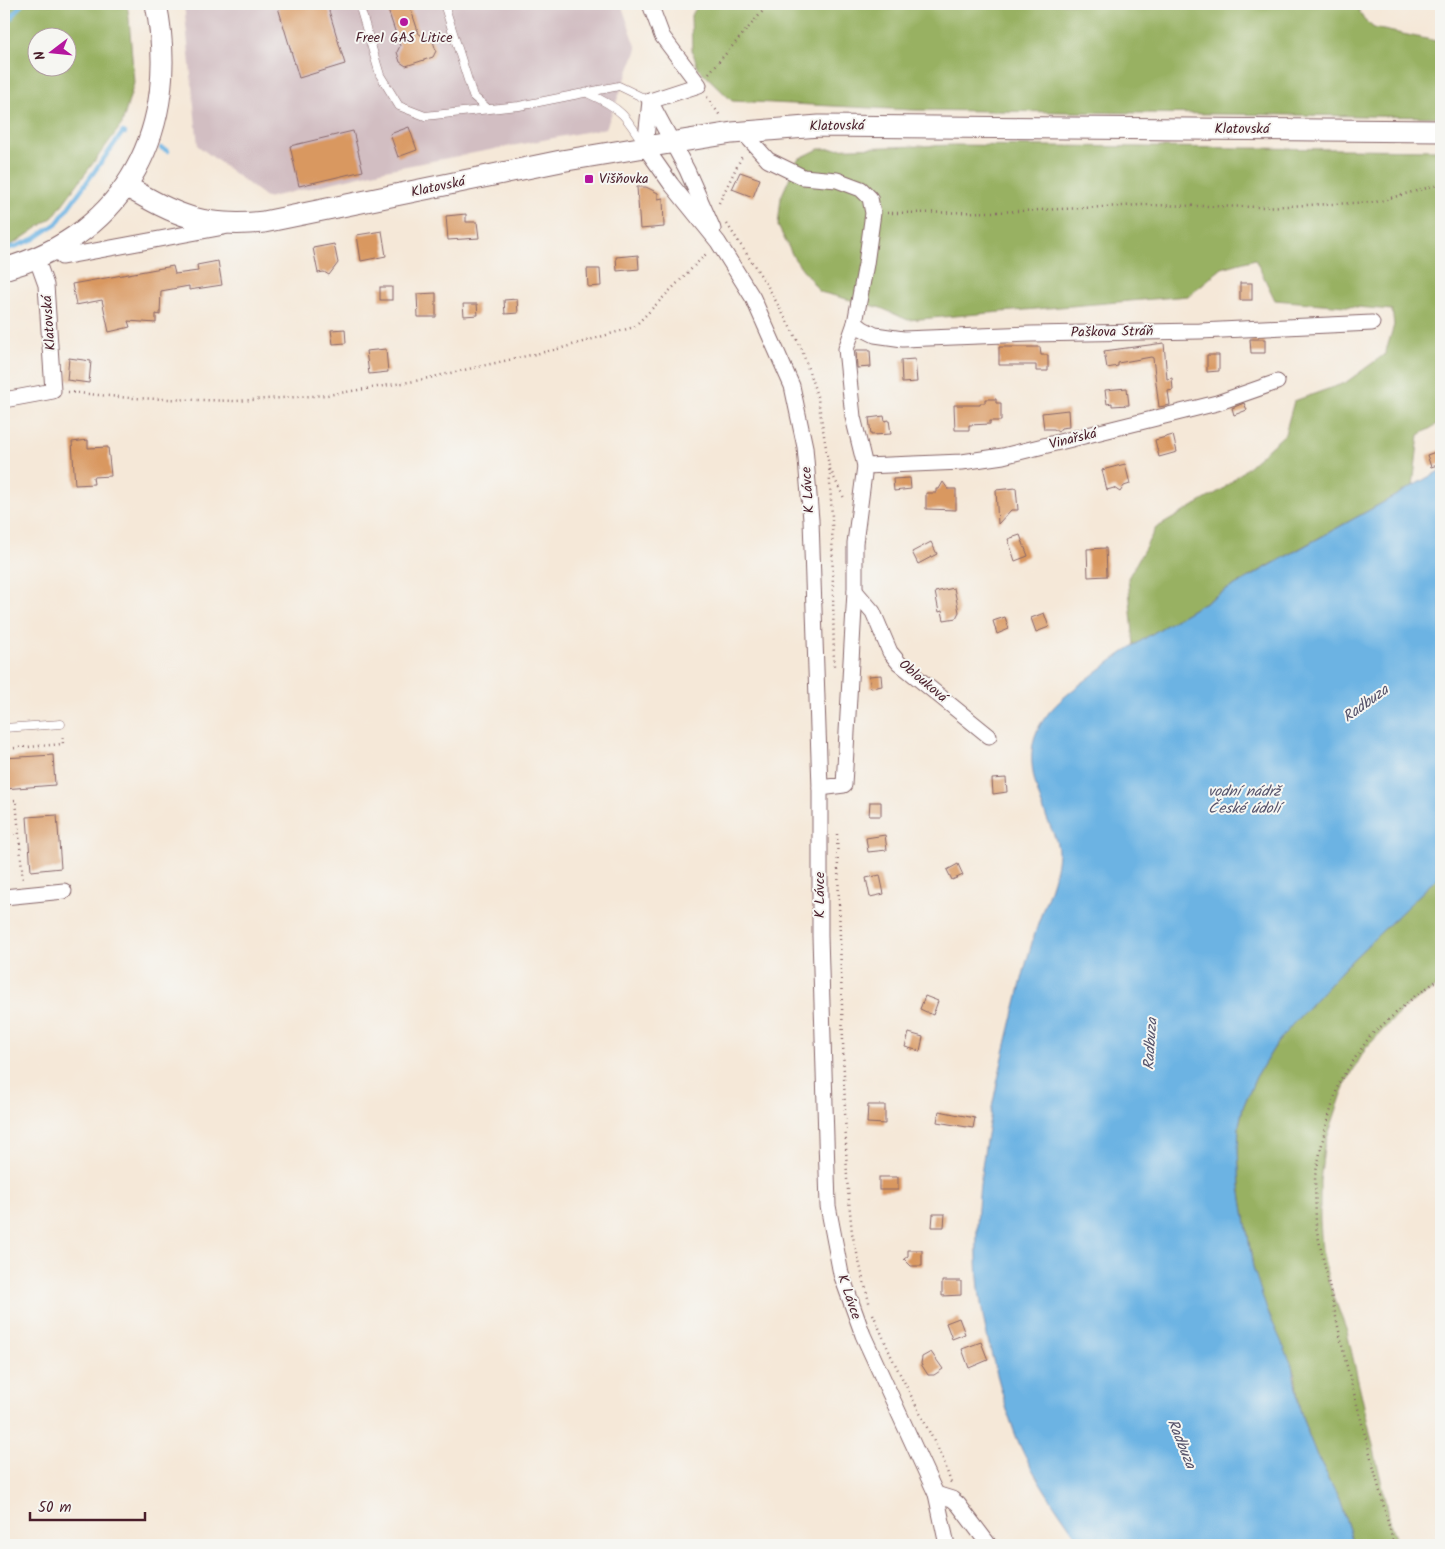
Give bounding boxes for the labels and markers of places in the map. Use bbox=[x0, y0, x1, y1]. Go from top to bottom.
marker: Free1 GAS Litice bbox=[398, 16, 410, 28]
place label: Free1 GAS Litice bbox=[356, 27, 453, 49]
place label: Višňovka bbox=[599, 168, 649, 190]
marker: Višňovka bbox=[583, 173, 595, 185]

